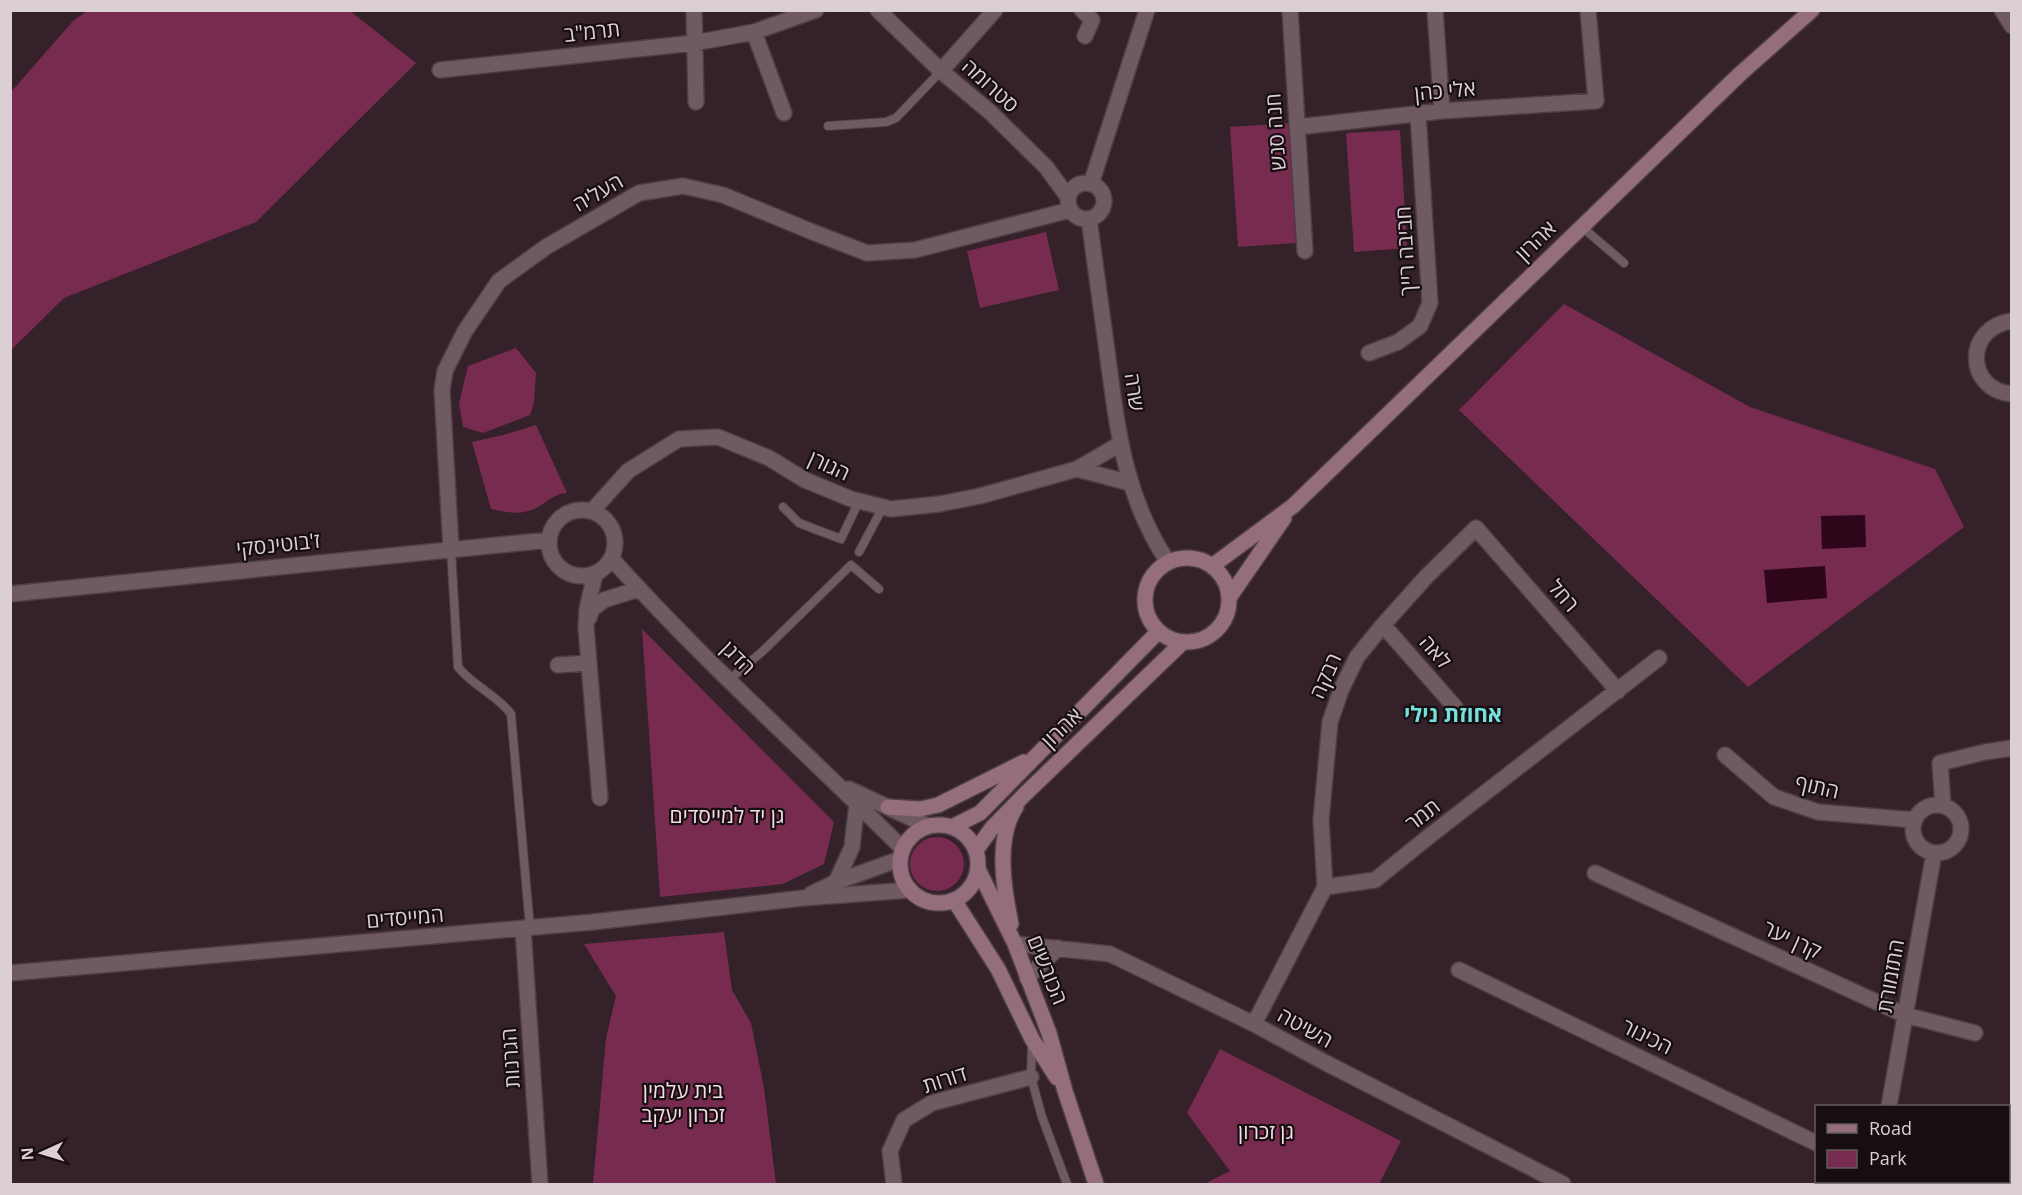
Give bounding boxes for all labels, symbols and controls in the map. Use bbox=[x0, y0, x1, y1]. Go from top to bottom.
street label: תרמ"ב bbox=[562, 14, 621, 48]
street label: סטרומה bbox=[956, 52, 1025, 118]
street label: אלי כהן bbox=[1413, 73, 1477, 107]
street label: חנה סנש bbox=[1258, 93, 1292, 172]
street label: העליה bbox=[567, 167, 628, 218]
street label: חביבה רייך bbox=[1389, 205, 1421, 297]
street label: אהרון bbox=[1509, 214, 1562, 267]
street label: שרה bbox=[1118, 371, 1152, 413]
street label: הגורן bbox=[804, 443, 855, 487]
street label: ז'בוטינסקי bbox=[235, 526, 321, 562]
street label: רחל bbox=[1542, 573, 1585, 617]
street label: לאה bbox=[1413, 629, 1458, 674]
street label: הדגן bbox=[716, 634, 762, 680]
street label: רבקה bbox=[1303, 648, 1347, 703]
district label: אחוזת נילי bbox=[1404, 698, 1502, 728]
street label: אהרון bbox=[1035, 701, 1088, 754]
street label: התוף bbox=[1792, 767, 1842, 805]
street label: תמר bbox=[1399, 792, 1446, 837]
park label: גן יד למייסדים bbox=[670, 801, 784, 829]
street label: המייסדים bbox=[365, 900, 445, 934]
street label: קרן יער bbox=[1759, 913, 1826, 965]
street label: הכובשים bbox=[1021, 931, 1075, 1009]
street label: התזמורת bbox=[1870, 937, 1910, 1015]
street label: השיטה bbox=[1273, 1000, 1338, 1054]
street label: הכינור bbox=[1617, 1012, 1678, 1060]
street label: הגרנות bbox=[494, 1027, 526, 1089]
street label: דורות bbox=[919, 1059, 971, 1099]
park label: בית עלמין זכרון יעקב bbox=[641, 1076, 725, 1128]
legend bbox=[1815, 1105, 2010, 1183]
text: Road bbox=[1869, 1116, 1912, 1140]
park label: גן זכרון bbox=[1238, 1117, 1294, 1145]
north arrow bbox=[12, 1123, 72, 1183]
text: Park bbox=[1869, 1146, 1907, 1170]
text: N bbox=[16, 1147, 38, 1161]

